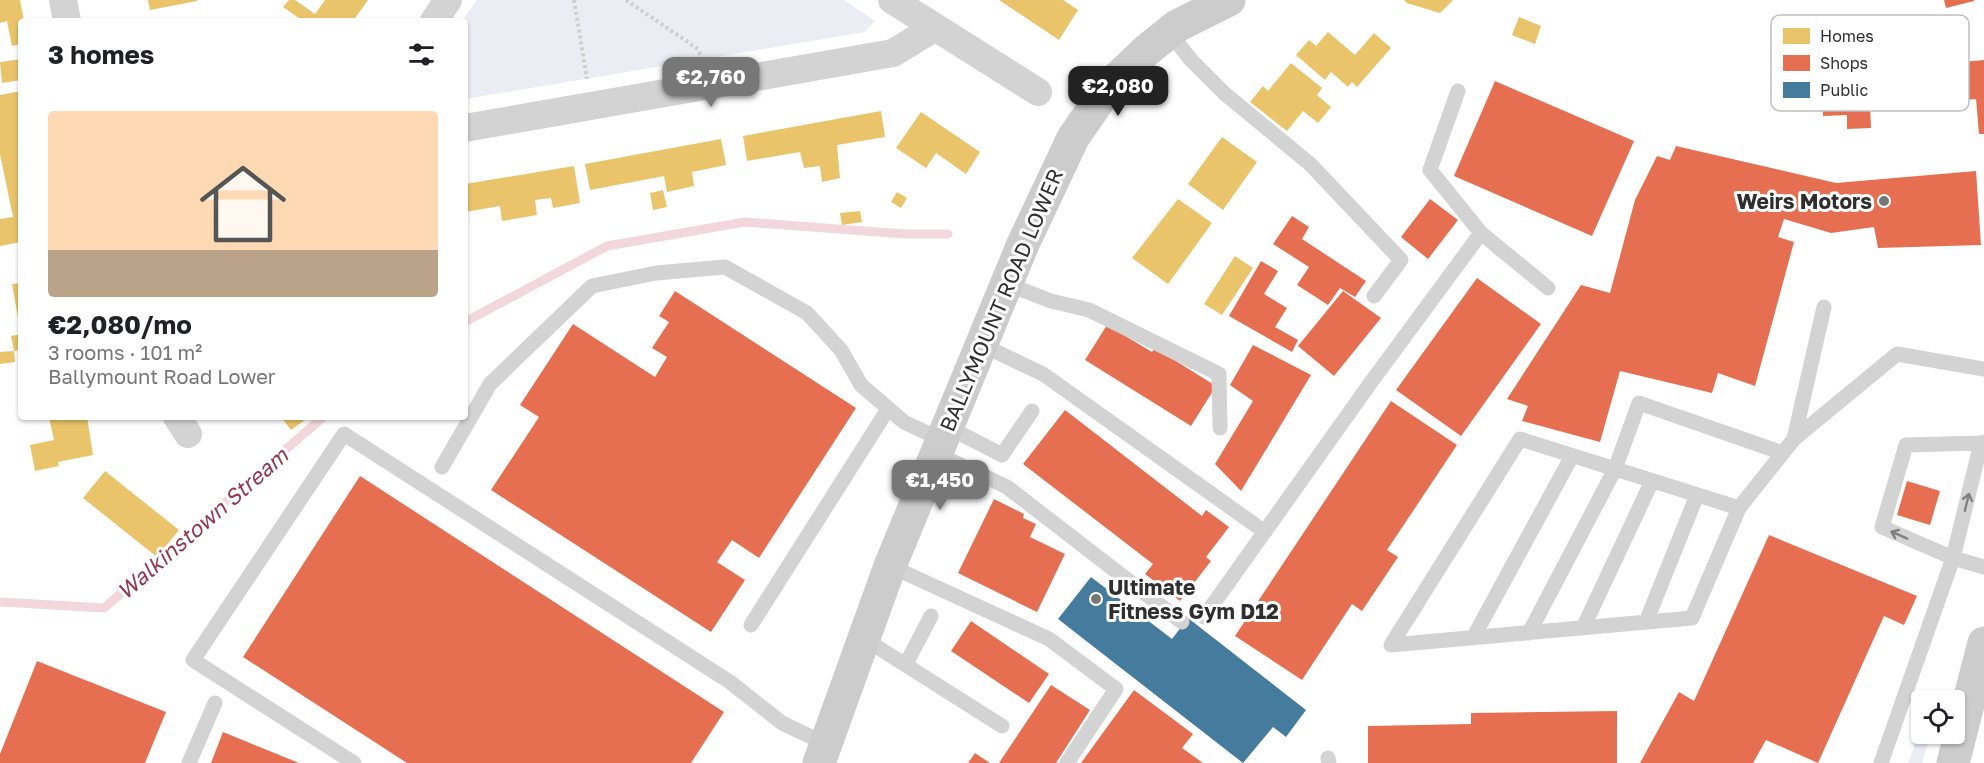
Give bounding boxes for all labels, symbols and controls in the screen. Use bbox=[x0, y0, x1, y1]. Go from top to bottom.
legend bbox=[1771, 15, 1969, 111]
text: Homes bbox=[1820, 26, 1874, 46]
icon: filters bbox=[405, 38, 438, 71]
text: 3 homes bbox=[48, 39, 154, 70]
text: Shops bbox=[1820, 53, 1868, 73]
pin: €2,760 bbox=[662, 57, 760, 108]
text: €2,760 bbox=[676, 64, 746, 88]
pin: €2,080 bbox=[1069, 66, 1167, 117]
text: €2,080 bbox=[1082, 73, 1154, 97]
text: Public bbox=[1820, 80, 1868, 100]
icon: home bbox=[189, 150, 297, 258]
street label: BALLYMOUNT ROAD LOWER bbox=[934, 165, 1068, 435]
place label: Weirs Motors bbox=[1737, 188, 1872, 214]
marker: Weirs Motors bbox=[1877, 194, 1891, 208]
text: €2,080/mo bbox=[48, 309, 192, 340]
text: 3 rooms · 101 m² bbox=[48, 340, 202, 364]
text: Ballymount Road Lower bbox=[48, 364, 276, 388]
water label: Walkinstown Stream bbox=[111, 441, 294, 604]
pin: €1,450 bbox=[891, 460, 989, 511]
text: €1,450 bbox=[906, 467, 974, 491]
one-way arrow bbox=[1961, 492, 1973, 511]
one-way arrow bbox=[1891, 529, 1909, 540]
place label: Ultimate Fitness Gym D12 bbox=[1108, 574, 1279, 624]
marker: Ultimate Fitness Gym D12 bbox=[1089, 592, 1103, 606]
map controls bbox=[1911, 690, 1965, 744]
button: locate bbox=[1911, 690, 1965, 744]

